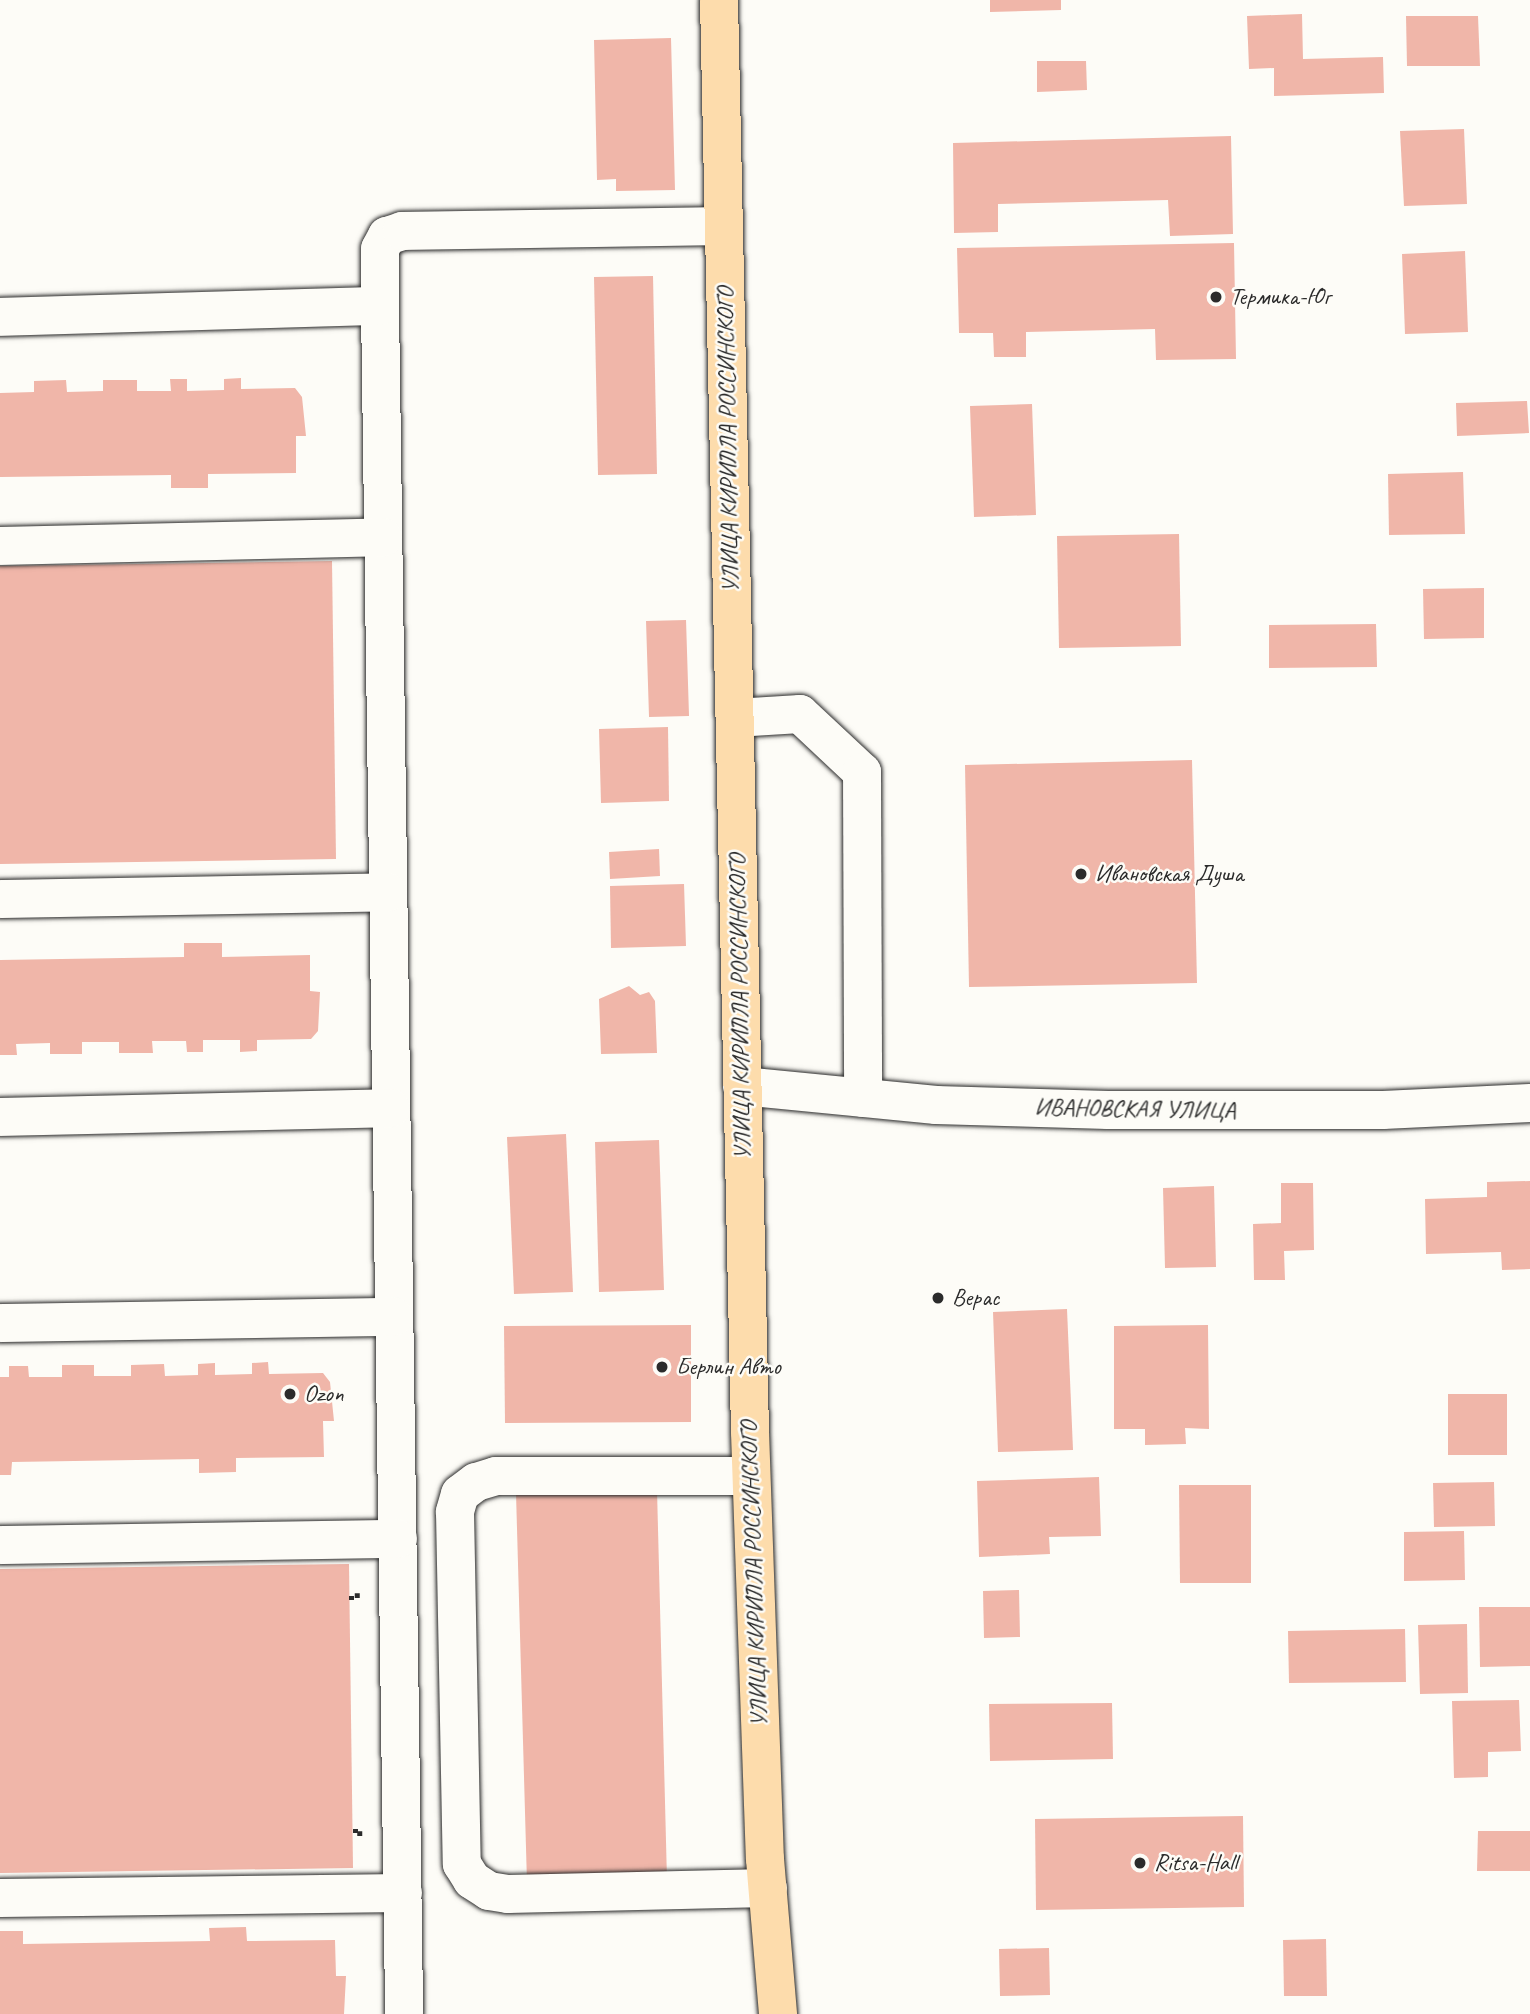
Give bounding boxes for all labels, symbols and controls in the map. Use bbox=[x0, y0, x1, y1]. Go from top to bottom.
place label: Термика-Юг bbox=[1230, 283, 1330, 311]
street label: УЛИЦА КИРИЛЛА РОССИНСКОГО bbox=[711, 286, 745, 594]
marker: Термика-Юг bbox=[1208, 289, 1224, 305]
street label: УЛИЦА КИРИЛЛА РОССИНСКОГО bbox=[723, 853, 757, 1161]
place label: Ивановская Душа bbox=[1095, 860, 1244, 888]
marker: Ивановская Душа bbox=[1073, 866, 1089, 882]
street label: ИВАНОВСКАЯ УЛИЦА bbox=[1035, 1093, 1235, 1125]
place label: Верас bbox=[952, 1284, 999, 1312]
marker: Верас bbox=[930, 1290, 946, 1306]
place label: Берлин Авто bbox=[676, 1353, 781, 1381]
marker: Берлин Авто bbox=[654, 1359, 670, 1375]
place label: Ozon bbox=[304, 1380, 343, 1408]
marker: Ozon bbox=[282, 1386, 298, 1402]
street label: УЛИЦА КИРИЛЛА РОССИНСКОГО bbox=[734, 1420, 774, 1728]
place label: Ritsa-Hall bbox=[1154, 1849, 1237, 1877]
marker: Ritsa-Hall bbox=[1132, 1855, 1148, 1871]

